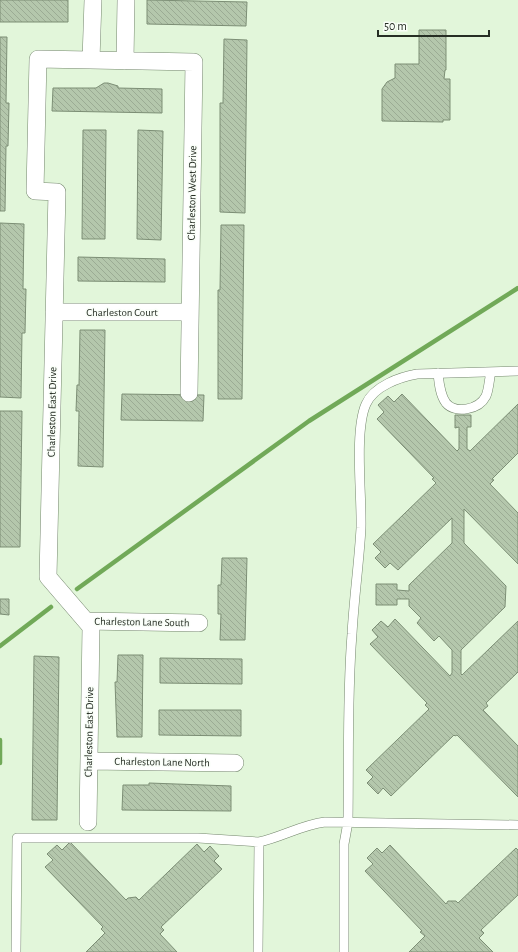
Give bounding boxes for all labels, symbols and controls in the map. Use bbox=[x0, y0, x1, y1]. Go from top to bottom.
scale bar bbox=[378, 12, 489, 38]
text: 50 m bbox=[384, 20, 407, 32]
street label: Charleston West Drive bbox=[186, 146, 198, 240]
street label: Charleston Court bbox=[86, 307, 158, 318]
street label: Charleston East Drive bbox=[46, 367, 58, 457]
street label: Charleston Lane South bbox=[94, 616, 190, 628]
street label: Charleston East Drive bbox=[83, 687, 95, 777]
street label: Charleston Lane North bbox=[114, 756, 210, 768]

